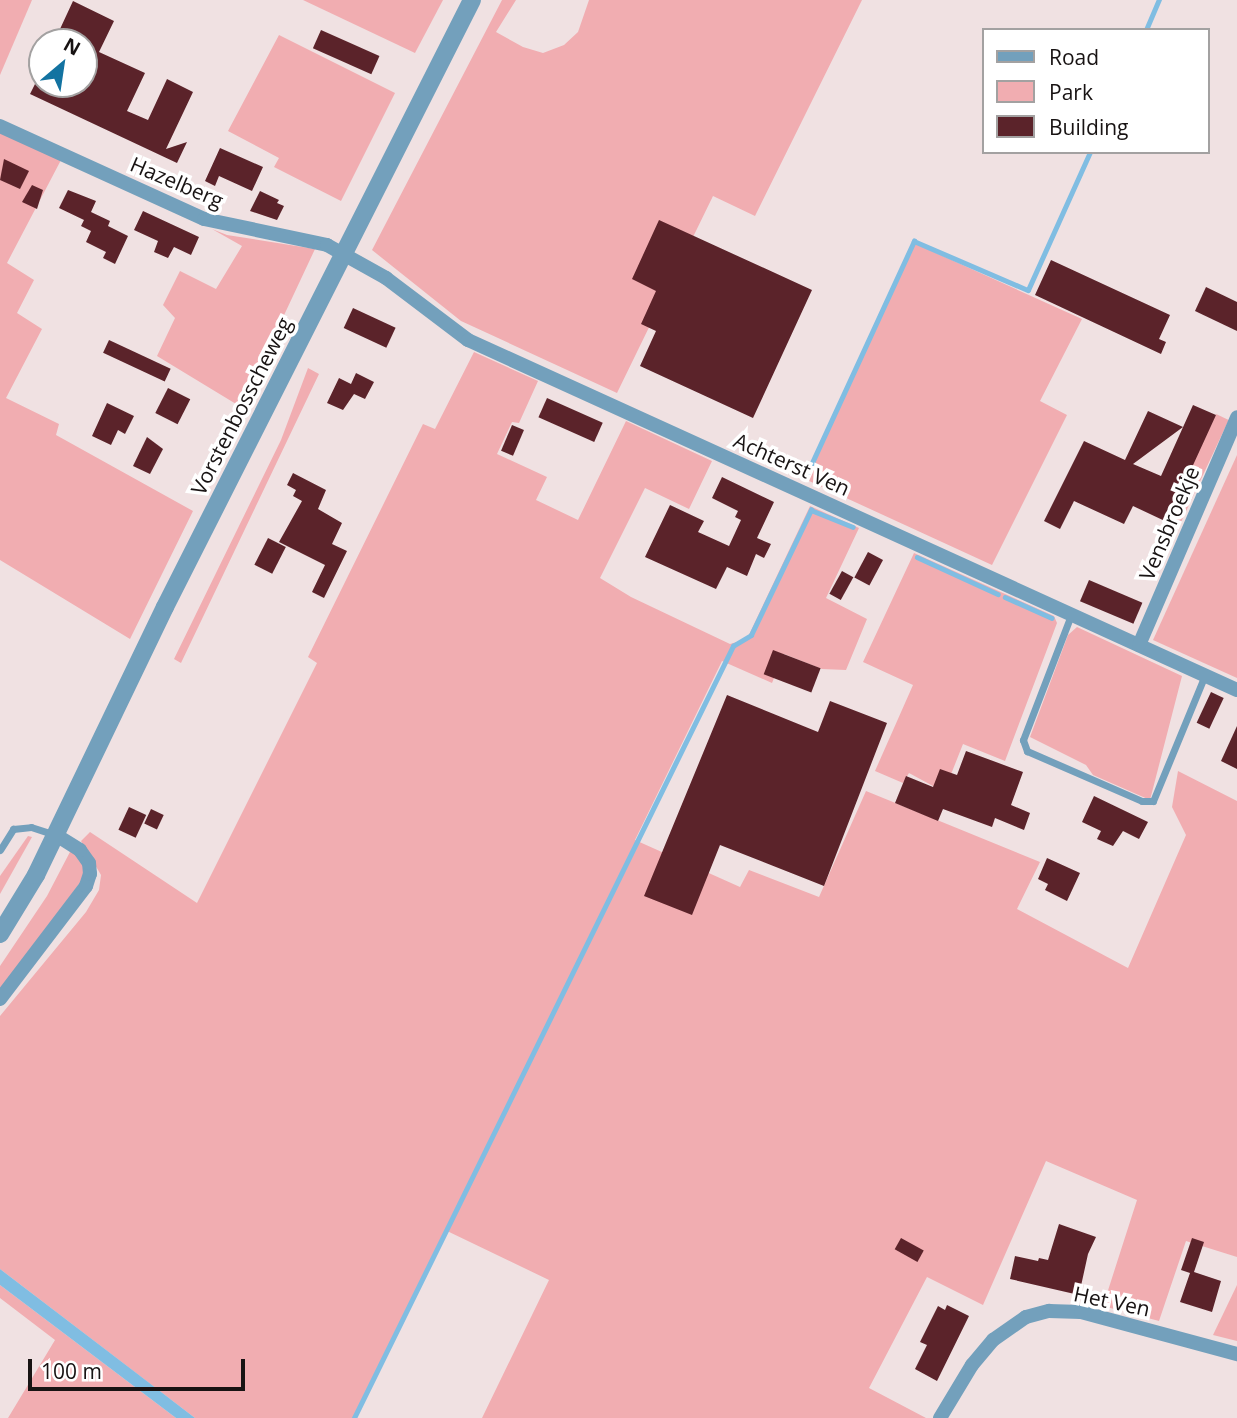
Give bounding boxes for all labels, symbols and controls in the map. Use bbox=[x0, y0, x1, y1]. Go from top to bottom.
north arrow bbox=[28, 28, 98, 98]
legend bbox=[982, 28, 1209, 154]
text: N bbox=[59, 31, 85, 61]
text: Road bbox=[1049, 43, 1099, 71]
text: Park bbox=[1049, 78, 1093, 106]
text: Building bbox=[1049, 113, 1128, 141]
street label: Hazelberg bbox=[127, 151, 227, 213]
street label: Vorstenbosscheweg bbox=[185, 313, 297, 499]
street label: Achterst Ven bbox=[730, 427, 854, 501]
street label: Vensbroekje bbox=[1134, 462, 1204, 584]
street label: Het Ven bbox=[1072, 1281, 1152, 1321]
scale bar bbox=[32, 1344, 248, 1388]
text: 100 m bbox=[41, 1357, 102, 1385]

